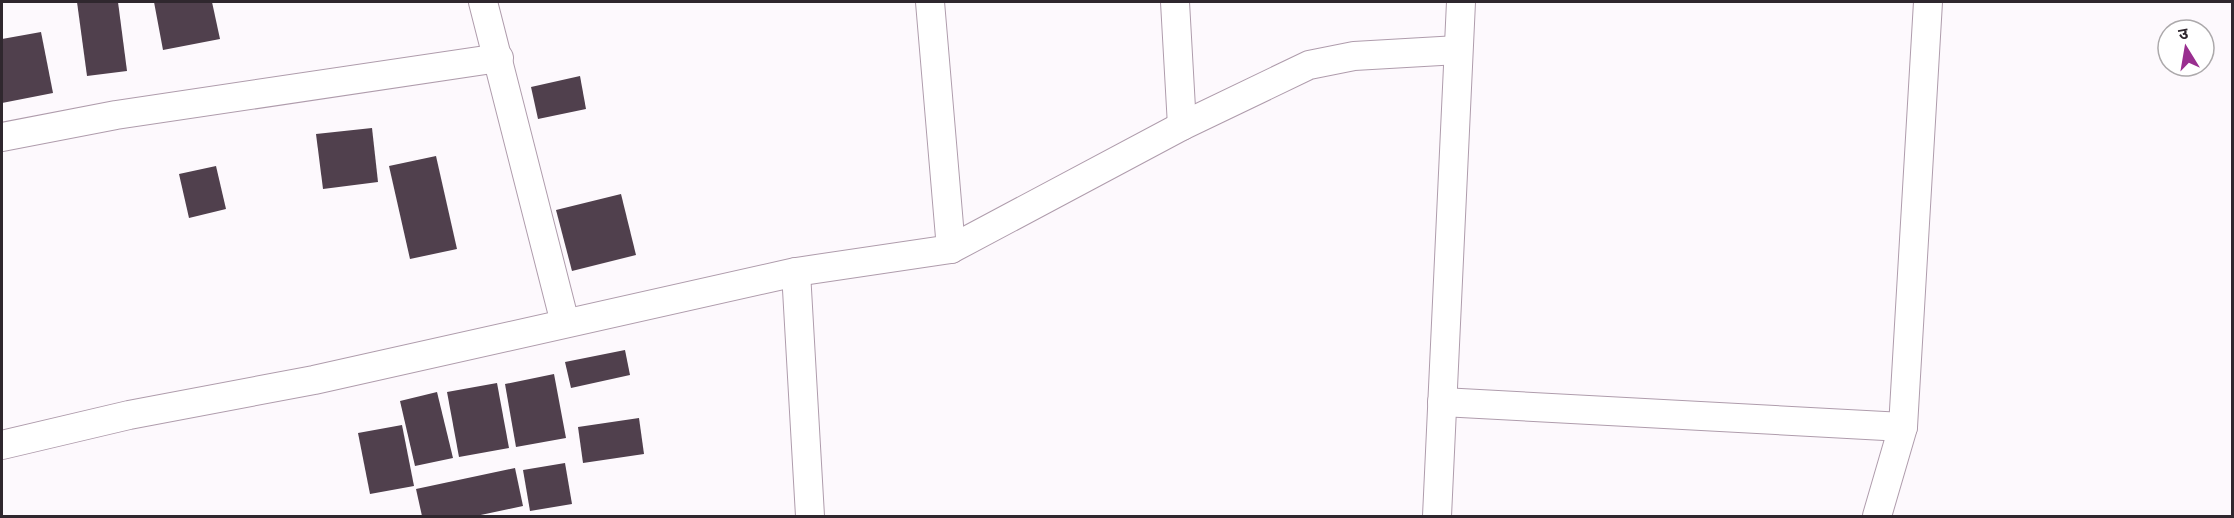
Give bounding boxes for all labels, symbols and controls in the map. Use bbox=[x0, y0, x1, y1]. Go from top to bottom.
north arrow bbox=[2156, 18, 2216, 78]
text: उ bbox=[2177, 23, 2190, 44]

